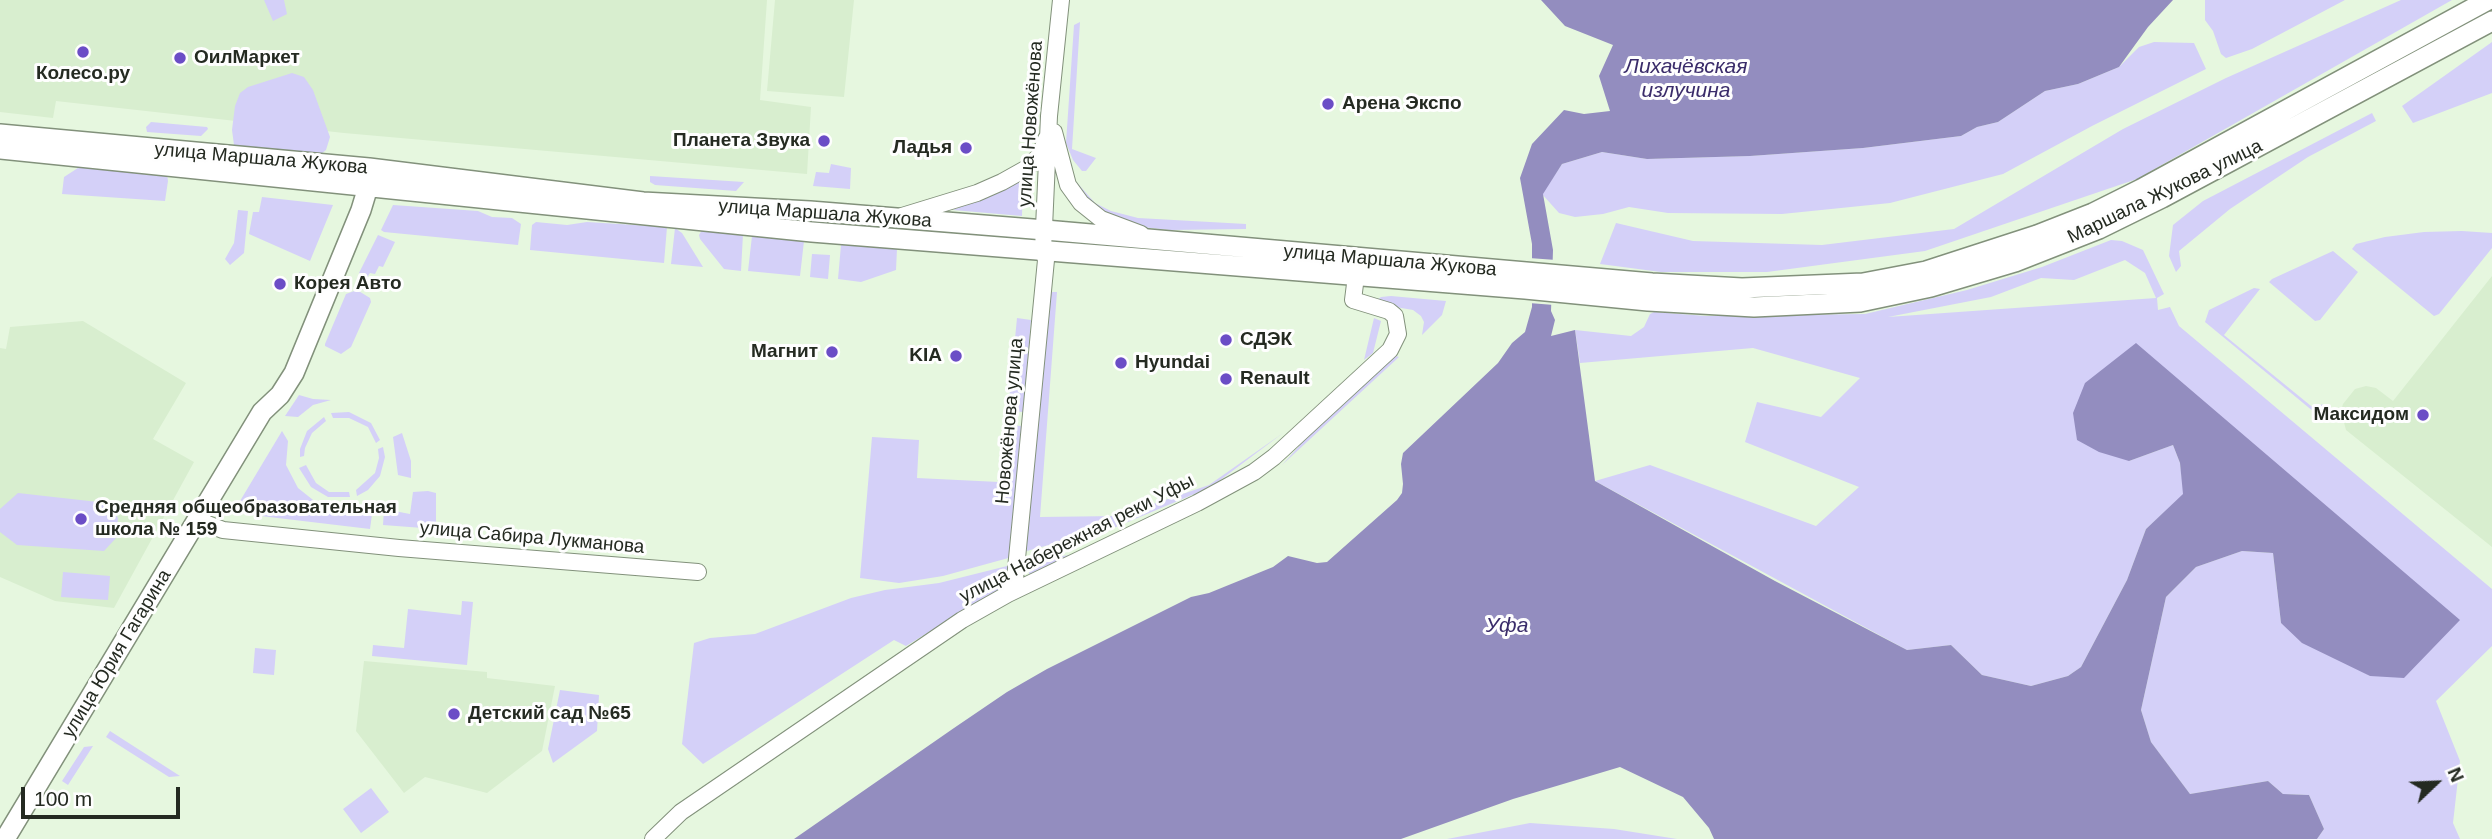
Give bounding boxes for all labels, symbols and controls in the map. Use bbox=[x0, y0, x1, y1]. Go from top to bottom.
street label: улица Новожёнова bbox=[1014, 40, 1048, 208]
marker: Колесо.ру bbox=[75, 44, 91, 60]
place label: ОилМаркет bbox=[194, 47, 300, 69]
marker: ОилМаркет bbox=[172, 50, 188, 66]
water label: Лихачёвская излучина bbox=[1625, 54, 1747, 104]
place label: Колесо.ру bbox=[36, 63, 130, 85]
place label: Арена Экспо bbox=[1342, 93, 1462, 115]
marker: Арена Экспо bbox=[1320, 96, 1336, 112]
place label: Планета Звука bbox=[673, 130, 810, 152]
marker: Планета Звука bbox=[816, 133, 832, 149]
street label: Маршала Жукова улица bbox=[2064, 135, 2266, 249]
place label: Ладья bbox=[893, 137, 952, 159]
street label: улица Маршала Жукова bbox=[154, 138, 368, 180]
marker: Ладья bbox=[958, 140, 974, 156]
street label: улица Маршала Жукова bbox=[718, 195, 932, 233]
street label: улица Маршала Жукова bbox=[1283, 240, 1497, 282]
place label: Корея Авто bbox=[294, 273, 402, 295]
marker: Корея Авто bbox=[272, 276, 288, 292]
place label: СДЭК bbox=[1240, 329, 1292, 351]
marker: СДЭК bbox=[1218, 332, 1234, 348]
street label: Новожёнова улица bbox=[991, 337, 1029, 505]
place label: Магнит bbox=[751, 341, 818, 363]
marker: Магнит bbox=[824, 344, 840, 360]
place label: KIA bbox=[909, 345, 942, 367]
marker: KIA bbox=[948, 348, 964, 364]
place label: Hyundai bbox=[1135, 352, 1210, 374]
marker: Hyundai bbox=[1113, 355, 1129, 371]
place label: Renault bbox=[1240, 368, 1310, 390]
marker: Renault bbox=[1218, 371, 1234, 387]
place label: Максидом bbox=[2313, 404, 2409, 426]
marker: Максидом bbox=[2415, 407, 2431, 423]
street label: улица Набережная реки Уфы bbox=[956, 470, 1198, 608]
place label: Средняя общеобразовательная школа № 159 bbox=[95, 497, 397, 541]
marker: Средняя общеобразовательная школа № 159 bbox=[73, 511, 89, 527]
street label: улица Сабира Лукманова bbox=[419, 517, 645, 559]
street label: улица Юрия Гагарина bbox=[58, 566, 176, 742]
water label: Уфа bbox=[1486, 613, 1528, 639]
place label: Детский сад №65 bbox=[468, 703, 631, 725]
marker: Детский сад №65 bbox=[446, 706, 462, 722]
north arrow bbox=[2401, 748, 2471, 818]
text: N bbox=[2443, 764, 2468, 785]
scale bar bbox=[24, 772, 184, 816]
text: 100 m bbox=[34, 787, 92, 810]

